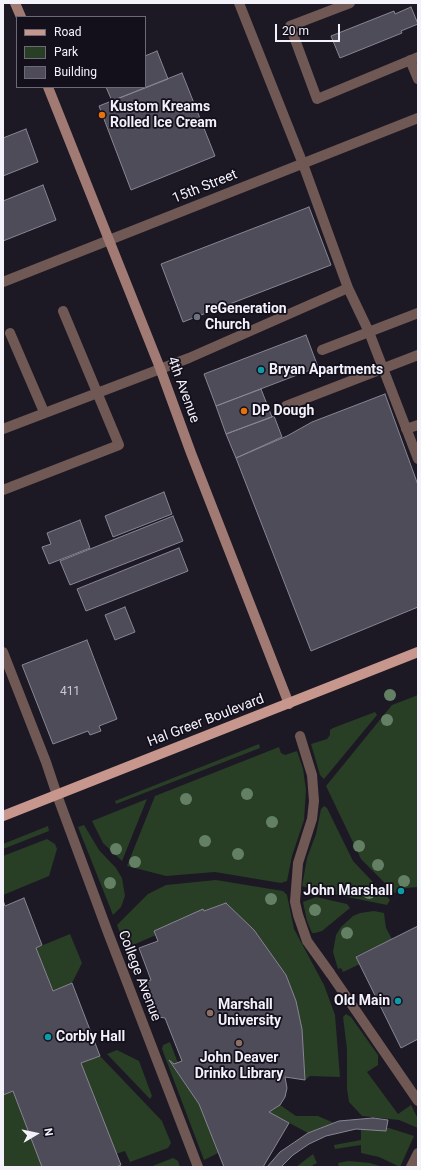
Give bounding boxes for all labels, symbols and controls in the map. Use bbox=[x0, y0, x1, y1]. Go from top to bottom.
legend bbox=[16, 16, 146, 88]
scale bar bbox=[277, 16, 342, 42]
text: 20 m bbox=[282, 24, 309, 38]
text: Road bbox=[54, 25, 82, 39]
text: Park bbox=[54, 45, 78, 59]
text: Building bbox=[54, 65, 97, 79]
place label: Kustom Kreams Rolled Ice Cream bbox=[110, 99, 217, 132]
marker: Kustom Kreams Rolled Ice Cream bbox=[97, 110, 107, 120]
street label: 15th Street bbox=[170, 166, 240, 208]
place label: reGeneration Church bbox=[205, 301, 287, 334]
marker: reGeneration Church bbox=[192, 312, 202, 322]
street label: 4th Avenue bbox=[163, 355, 203, 425]
place label: Bryan Apartments bbox=[269, 362, 383, 378]
marker: Bryan Apartments bbox=[256, 365, 266, 375]
place label: DP Dough bbox=[252, 403, 314, 419]
marker: DP Dough bbox=[239, 406, 249, 416]
house number: 411 bbox=[60, 685, 80, 699]
street label: Hal Greer Boulevard bbox=[145, 691, 267, 751]
place label: John Marshall bbox=[303, 883, 393, 899]
marker: John Marshall bbox=[396, 886, 406, 896]
street label: College Avenue bbox=[114, 928, 164, 1024]
place label: Old Main bbox=[334, 993, 390, 1009]
marker: Old Main bbox=[393, 996, 403, 1006]
place label: Marshall University bbox=[218, 997, 281, 1030]
marker: Marshall University bbox=[205, 1008, 215, 1018]
place label: Corbly Hall bbox=[56, 1029, 125, 1045]
marker: Corbly Hall bbox=[43, 1032, 53, 1042]
marker: John Deaver Drinko Library bbox=[234, 1038, 244, 1048]
place label: John Deaver Drinko Library bbox=[195, 1050, 283, 1082]
north arrow bbox=[16, 1114, 56, 1154]
text: N bbox=[41, 1127, 55, 1137]

